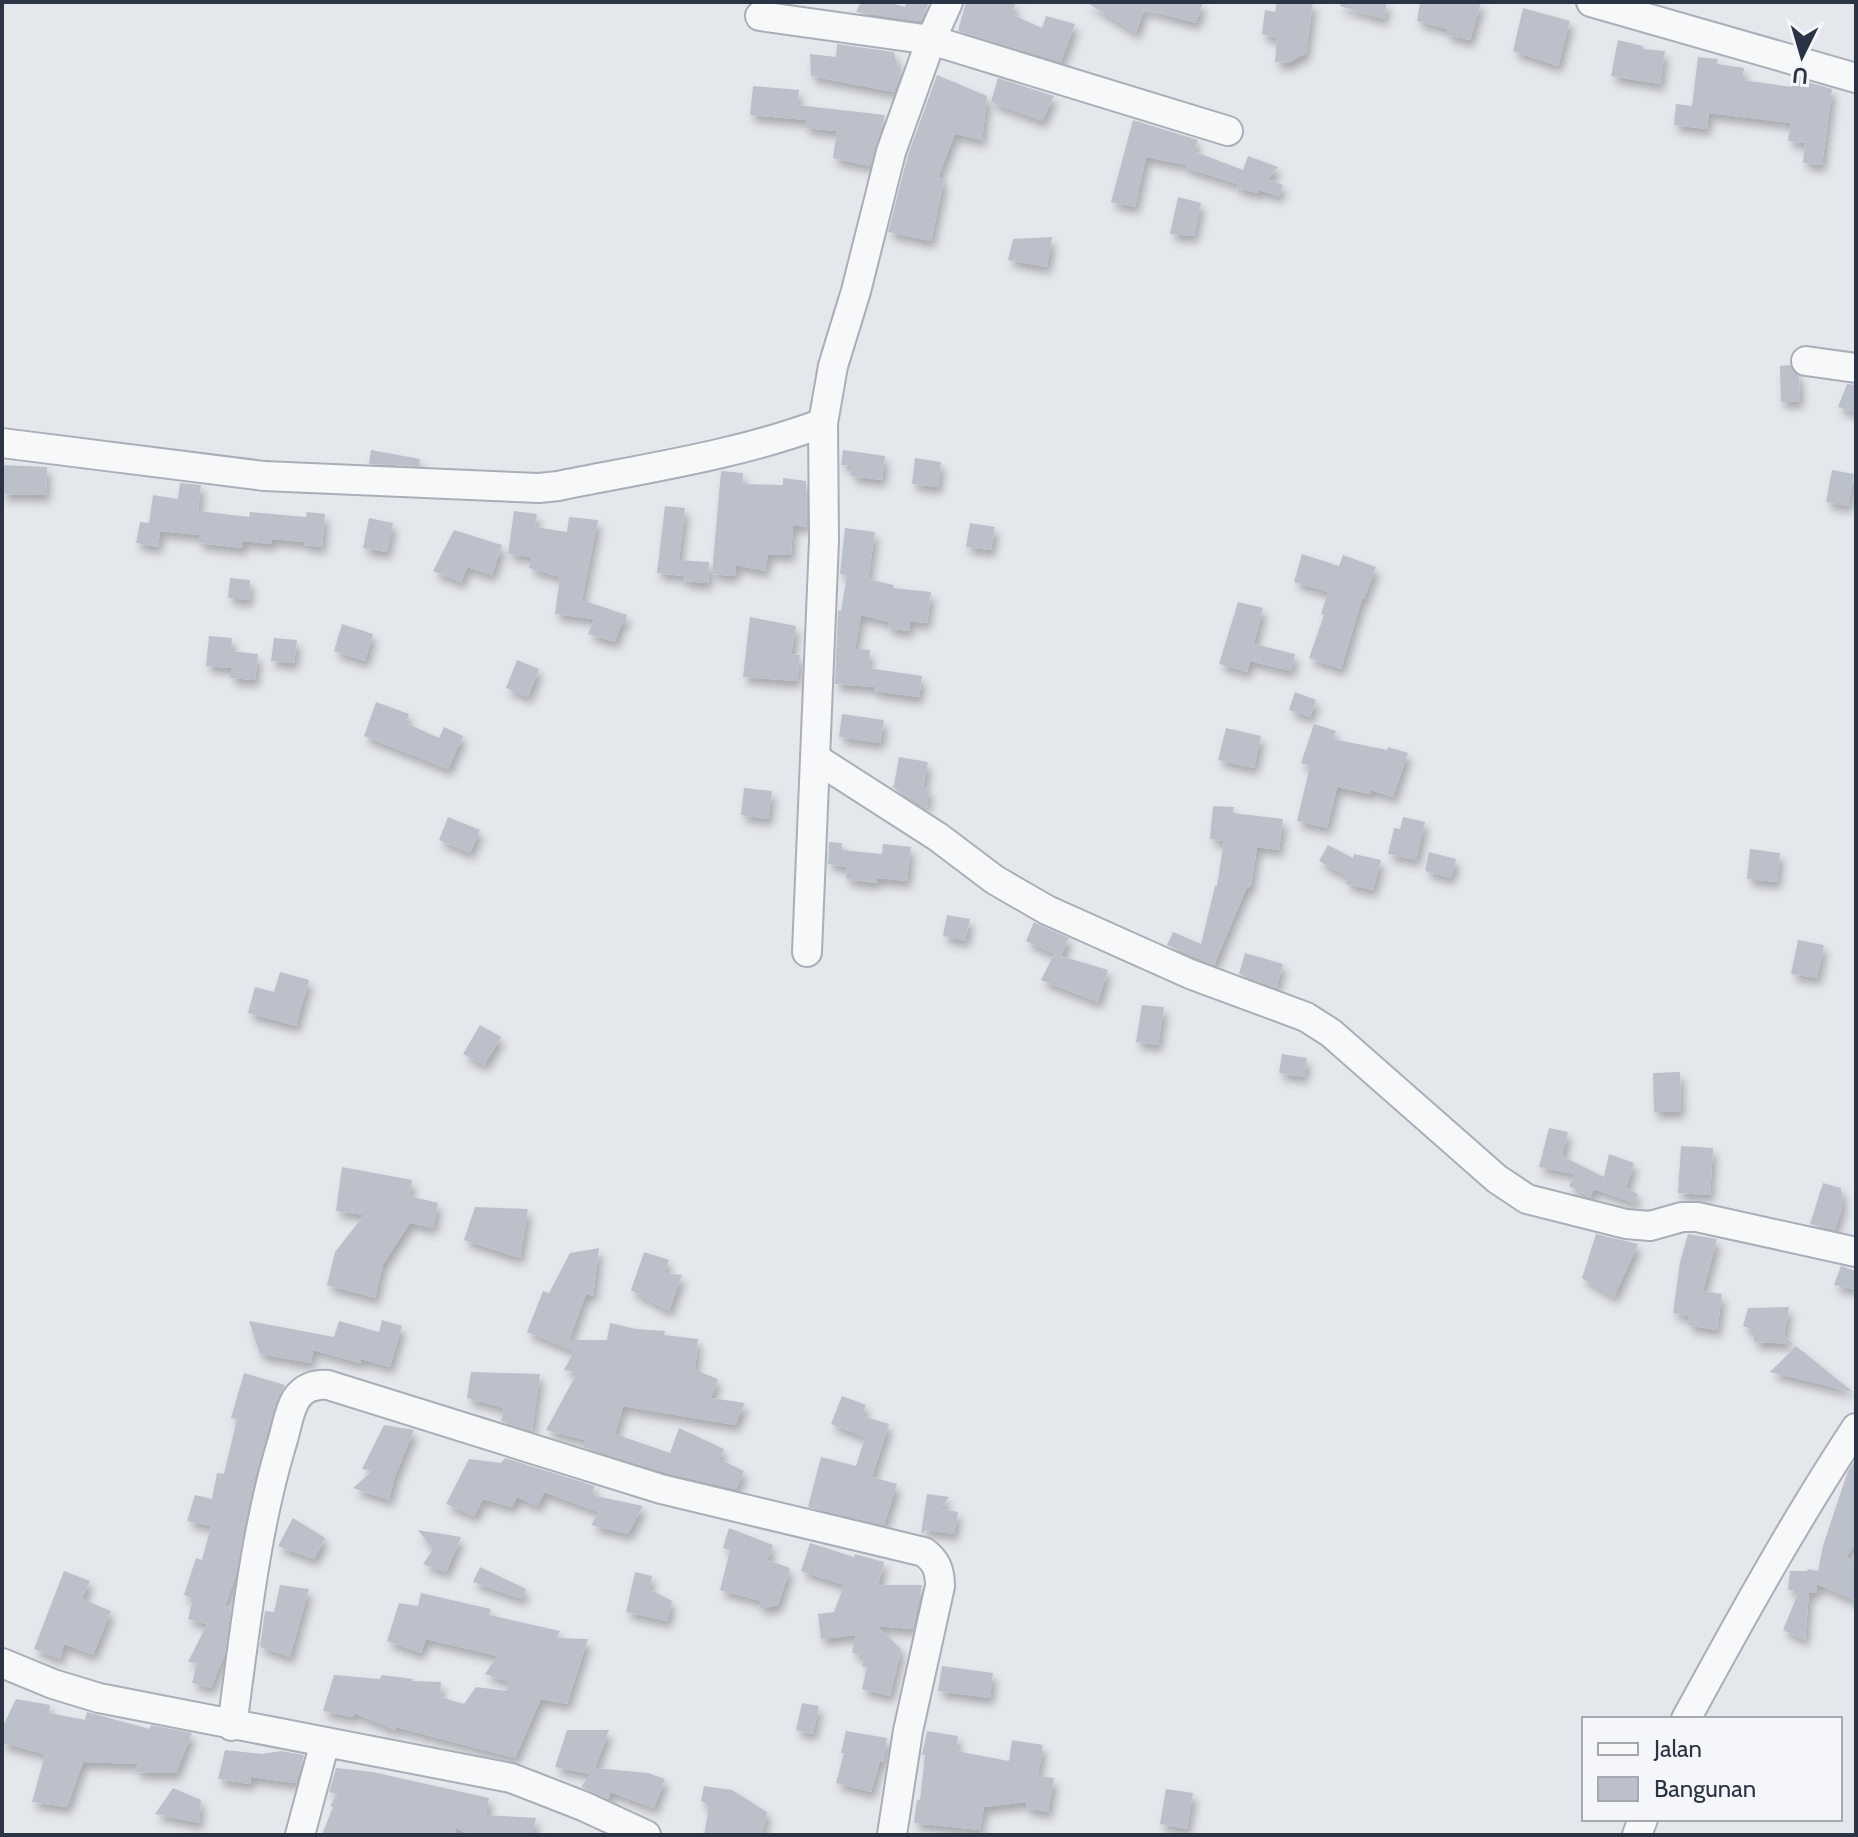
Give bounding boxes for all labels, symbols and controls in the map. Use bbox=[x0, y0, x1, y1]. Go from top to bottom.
north arrow bbox=[1762, 16, 1842, 96]
text: U bbox=[1791, 61, 1809, 90]
legend bbox=[1582, 1717, 1842, 1821]
text: Jalan bbox=[1653, 1734, 1702, 1763]
text: Bangunan bbox=[1654, 1774, 1756, 1803]

